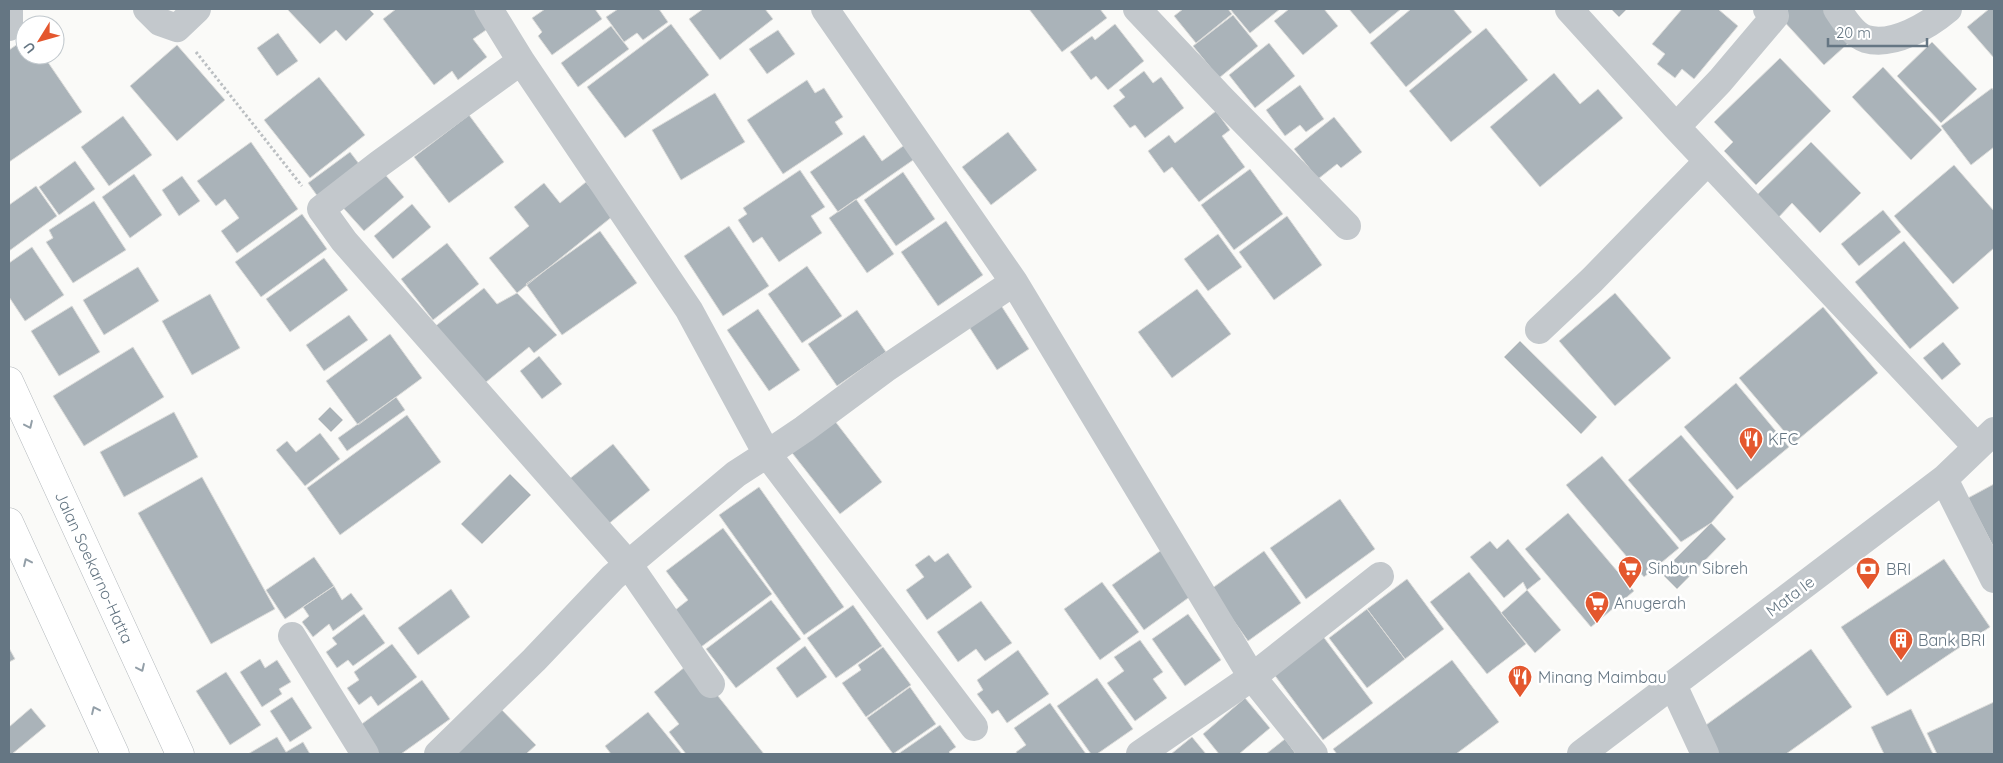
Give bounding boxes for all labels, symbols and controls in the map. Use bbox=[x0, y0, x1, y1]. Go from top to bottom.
north arrow bbox=[15, 15, 65, 65]
scale bar bbox=[1828, 15, 1927, 47]
text: 20 m bbox=[1836, 23, 1871, 42]
text: U bbox=[19, 38, 40, 57]
one-way arrow bbox=[23, 420, 33, 429]
restaurant icon: KFC bbox=[1738, 426, 1764, 460]
place label: KFC bbox=[1768, 429, 1798, 449]
street label: Jalan Soekarno-Hatta bbox=[51, 488, 138, 646]
supermarket icon: Sinbun Sibreh bbox=[1617, 555, 1643, 589]
bank icon: BRI bbox=[1855, 556, 1881, 590]
one-way arrow bbox=[23, 558, 33, 567]
place label: Sinbun Sibreh bbox=[1648, 558, 1748, 578]
place label: BRI bbox=[1886, 559, 1911, 579]
street label: Mata Ie bbox=[1762, 571, 1818, 621]
supermarket icon: Anugerah bbox=[1584, 590, 1610, 624]
place label: Anugerah bbox=[1614, 593, 1686, 613]
building icon: Bank BRI bbox=[1888, 627, 1914, 661]
place label: Bank BRI bbox=[1918, 630, 1985, 650]
one-way arrow bbox=[135, 663, 145, 672]
restaurant icon: Minang Maimbau bbox=[1507, 664, 1533, 698]
place label: Minang Maimbau bbox=[1538, 667, 1666, 687]
one-way arrow bbox=[90, 706, 101, 715]

